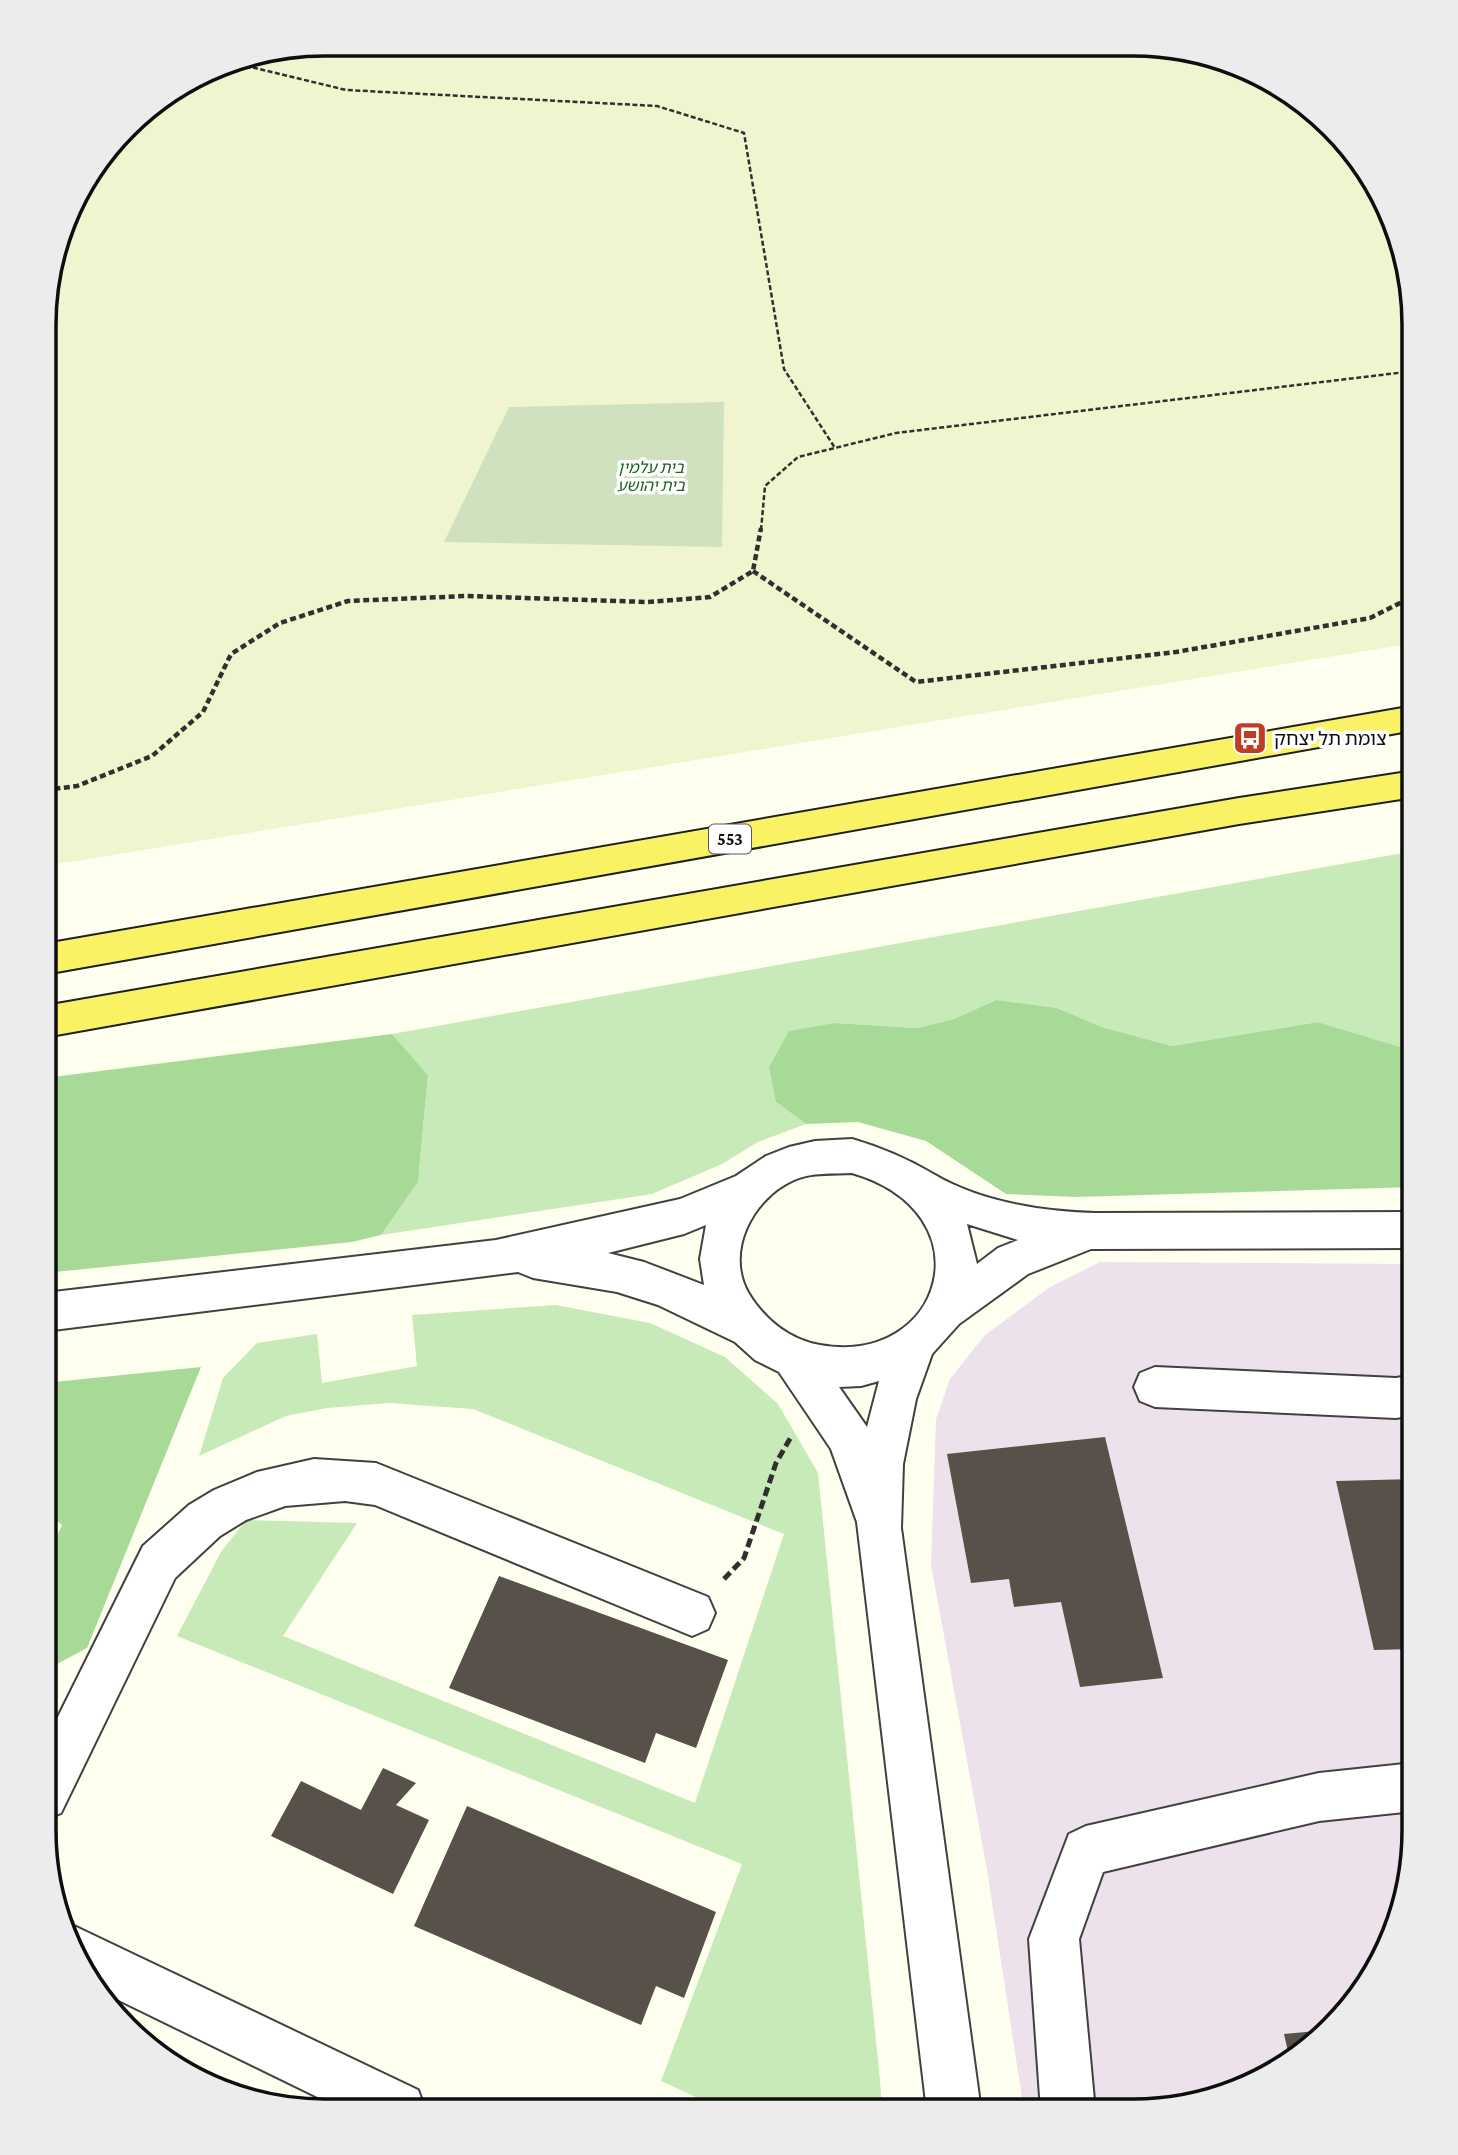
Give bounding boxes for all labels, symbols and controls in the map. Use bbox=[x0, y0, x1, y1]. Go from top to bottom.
park label: בית עלמין בית יהושע bbox=[617, 459, 686, 494]
bus stop icon: צומת תל יצחק bbox=[1231, 719, 1269, 757]
place label: צומת תל יצחק bbox=[1274, 728, 1387, 749]
road number: 553 bbox=[709, 824, 751, 854]

